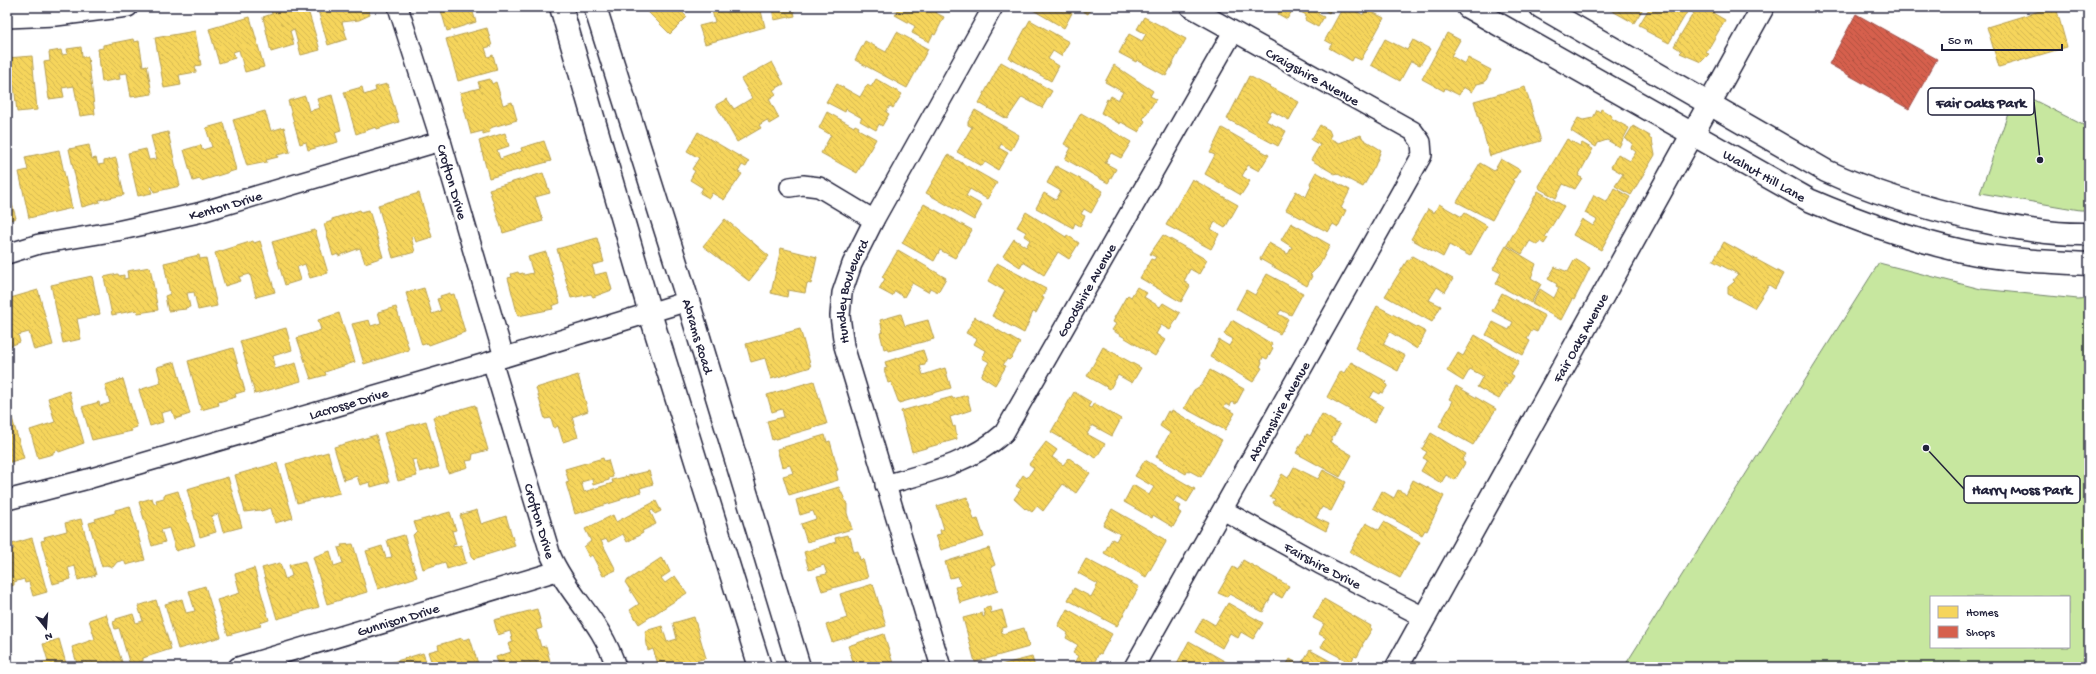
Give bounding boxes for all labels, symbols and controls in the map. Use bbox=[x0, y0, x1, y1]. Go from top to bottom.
scale bar bbox=[1942, 26, 2062, 52]
text: 50 m bbox=[1948, 35, 1973, 49]
street label: Craigshire Avenue bbox=[1262, 45, 1362, 111]
callout: Fair Oaks Park bbox=[1928, 88, 2034, 115]
text: Fair Oaks Park bbox=[1935, 95, 2028, 113]
street label: Crofton Drive bbox=[431, 143, 470, 223]
street label: Walnut Hill Lane bbox=[1719, 147, 1809, 208]
street label: Kenton Drive bbox=[188, 188, 265, 226]
street label: Hundley Boulevard bbox=[834, 236, 875, 344]
street label: Goodshire Avenue bbox=[1055, 241, 1122, 341]
street label: Fair Oaks Avenue bbox=[1550, 290, 1614, 387]
street label: Abrams Road bbox=[677, 297, 716, 378]
street label: Abramshire Avenue bbox=[1246, 358, 1316, 465]
street label: Lacrosse Drive bbox=[308, 386, 391, 425]
callout: Harry Moss Park bbox=[1964, 476, 2080, 503]
street label: Crofton Drive bbox=[519, 482, 558, 562]
text: Harry Moss Park bbox=[1972, 482, 2074, 500]
street label: Fairshire Drive bbox=[1279, 539, 1364, 595]
legend bbox=[1930, 596, 2070, 648]
street label: Gunnison Drive bbox=[356, 601, 442, 642]
text: Homes bbox=[1966, 607, 1999, 621]
north arrow bbox=[26, 608, 66, 648]
text: Shops bbox=[1966, 627, 1995, 641]
text: N bbox=[43, 629, 54, 642]

